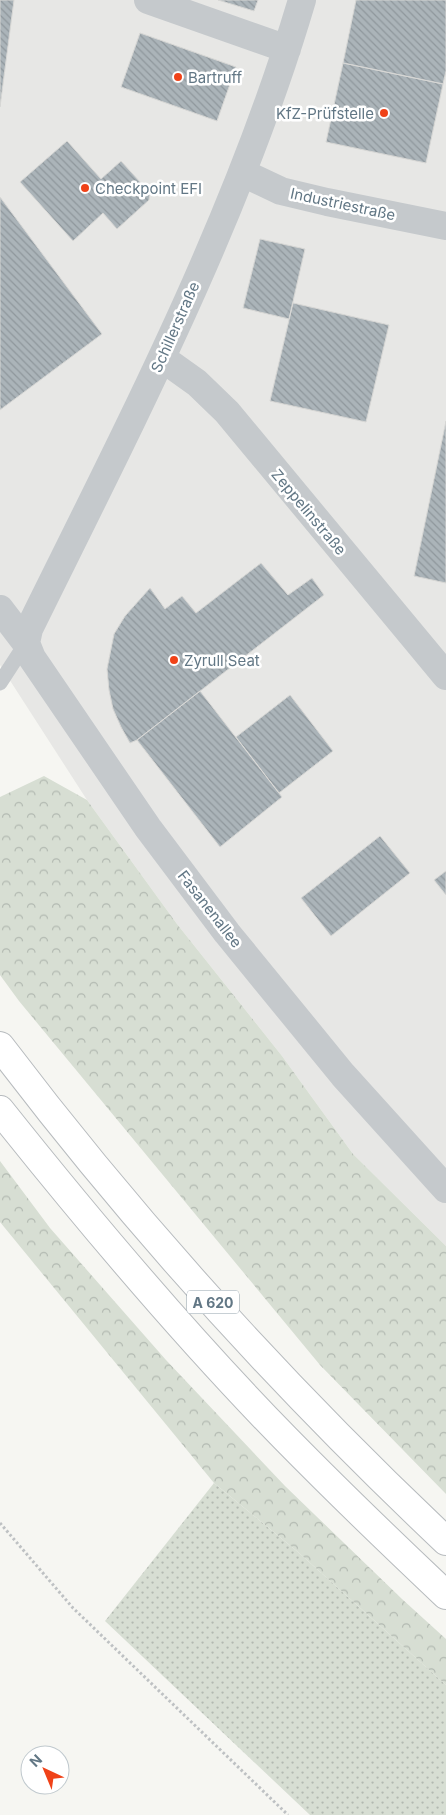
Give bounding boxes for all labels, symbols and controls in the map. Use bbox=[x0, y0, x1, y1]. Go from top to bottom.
place label: Bartruff bbox=[188, 68, 243, 87]
marker: Bartruff bbox=[172, 71, 184, 83]
place label: KfZ-Prüfstelle bbox=[276, 104, 374, 123]
marker: KfZ-Prüfstelle bbox=[378, 107, 390, 119]
place label: Checkpoint EFI bbox=[95, 179, 202, 198]
marker: Checkpoint EFI bbox=[79, 182, 91, 194]
street label: Industriestraße bbox=[289, 184, 397, 224]
street label: Schillerstraße bbox=[147, 279, 203, 375]
street label: Zeppelinstraße bbox=[268, 465, 350, 559]
place label: Zyrull Seat bbox=[184, 651, 260, 670]
marker: Zyrull Seat bbox=[168, 654, 180, 666]
street label: Fasanenallee bbox=[174, 867, 246, 951]
road number: A 620 bbox=[187, 1290, 239, 1314]
north arrow bbox=[20, 1745, 70, 1795]
text: N bbox=[26, 1750, 45, 1770]

